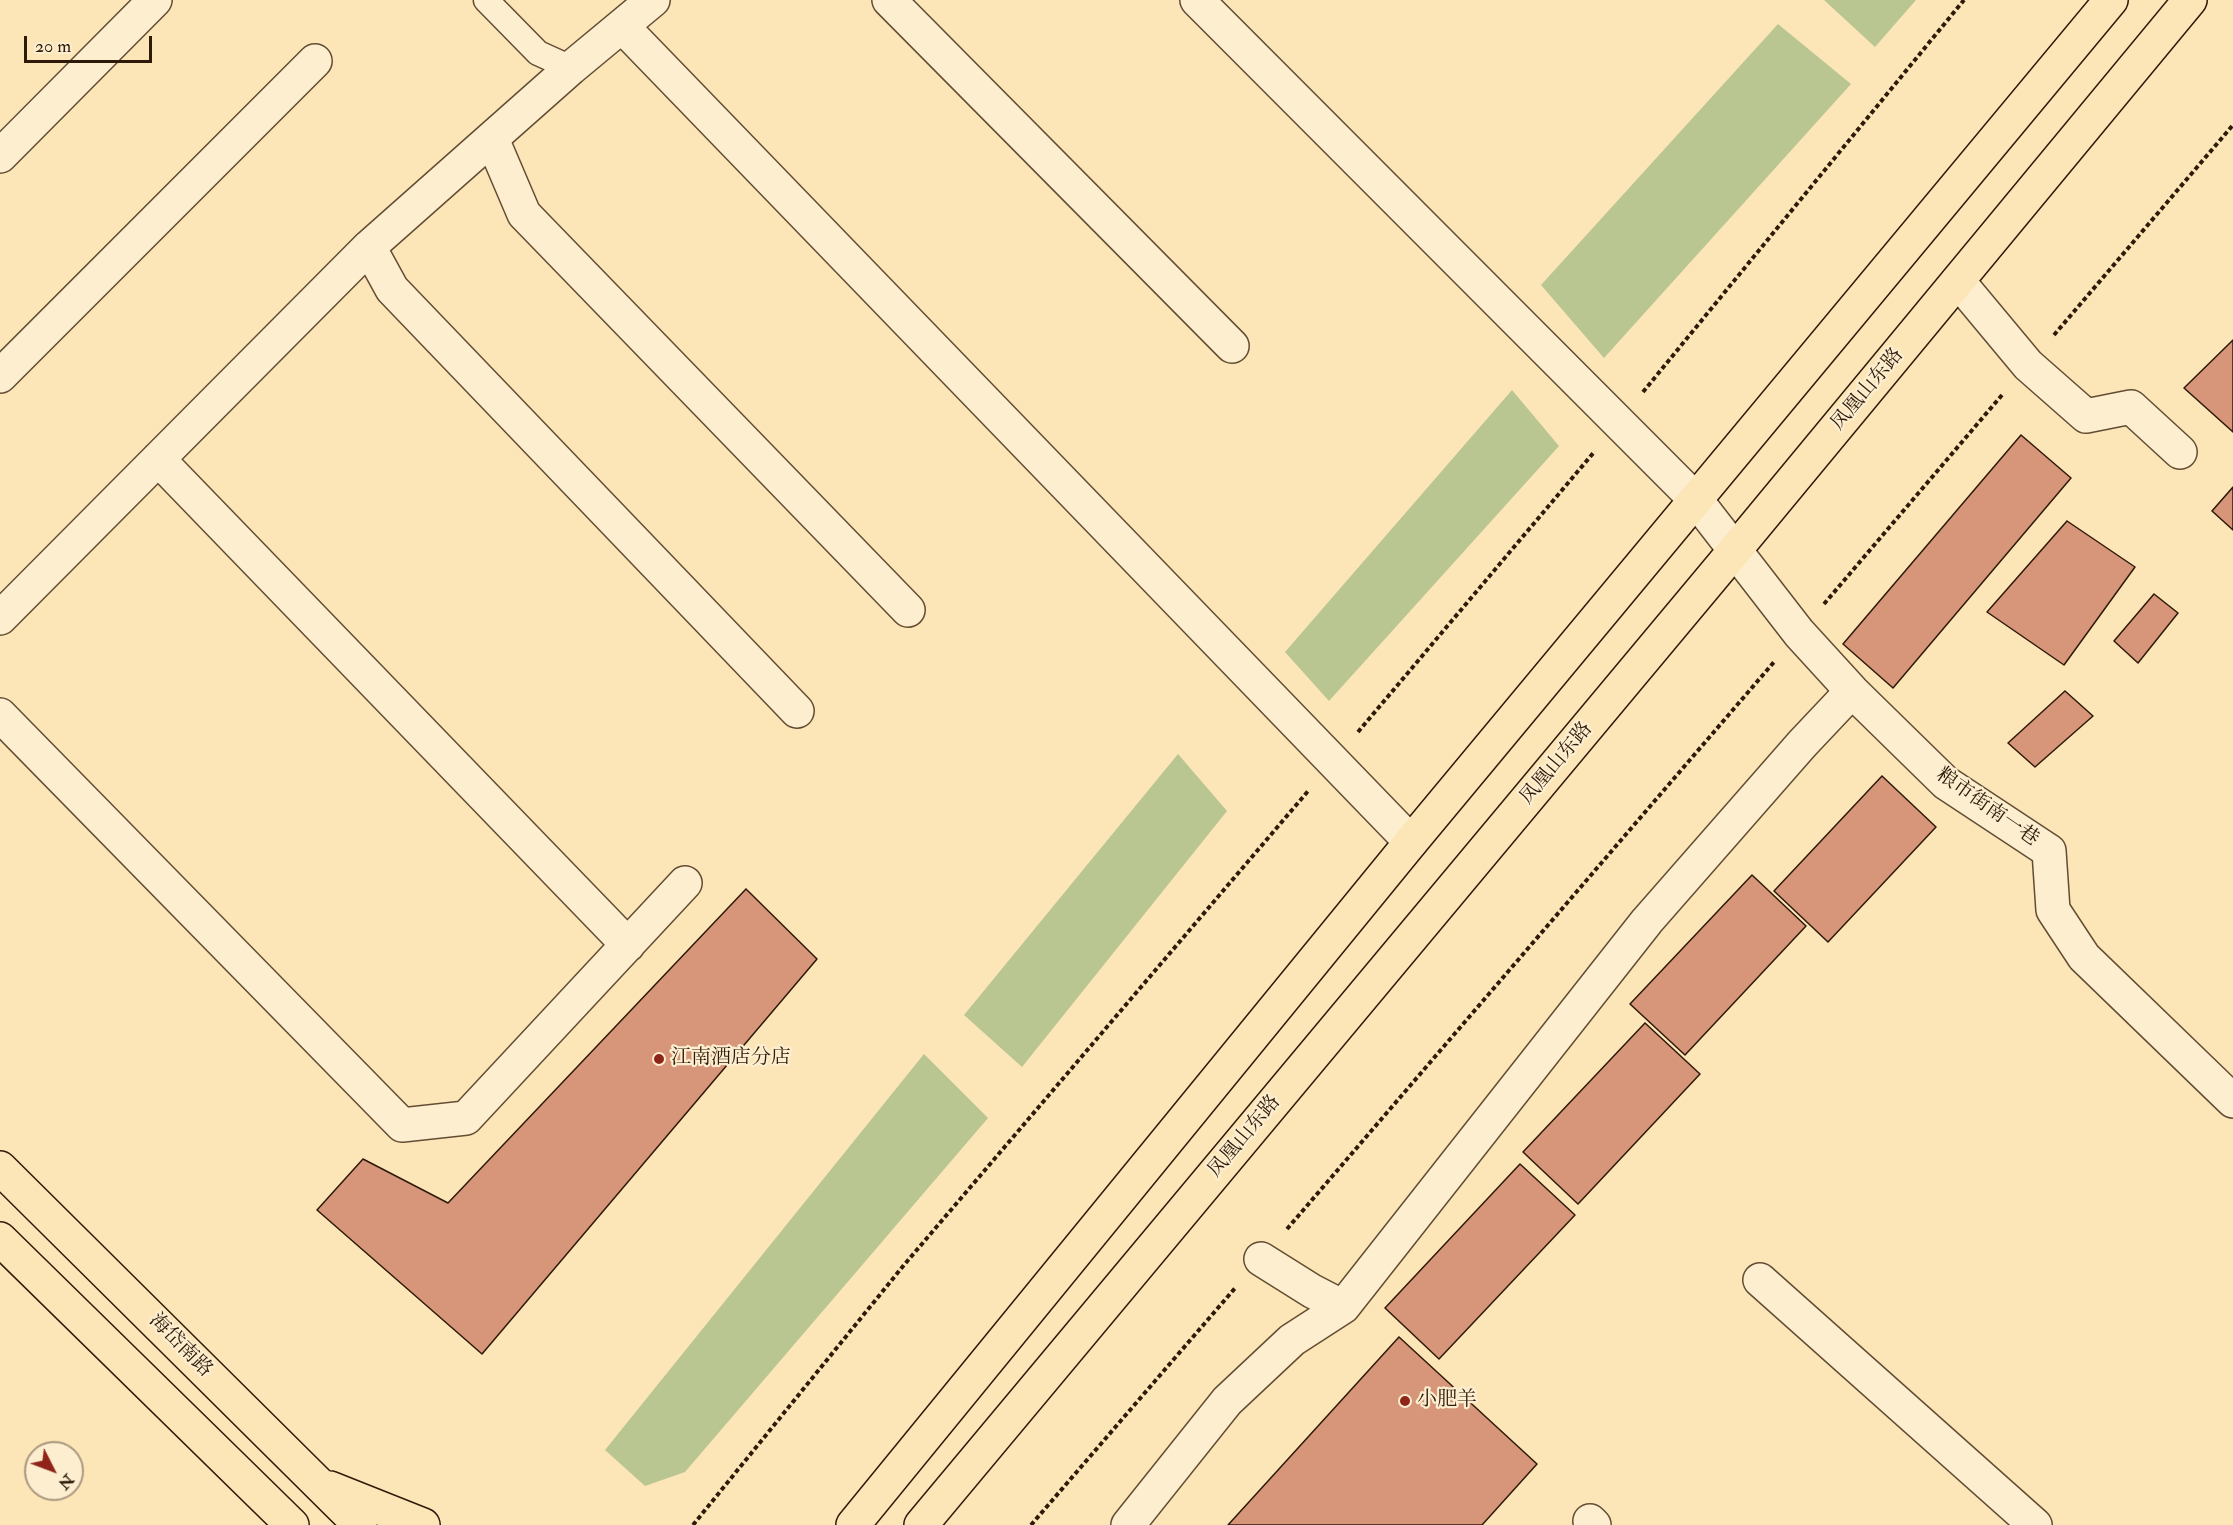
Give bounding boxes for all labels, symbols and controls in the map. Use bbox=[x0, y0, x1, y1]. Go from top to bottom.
scale bar bbox=[27, 24, 154, 62]
text: 20 m bbox=[35, 35, 71, 58]
street label: 凤凰山东路 bbox=[1827, 344, 1909, 436]
street label: 凤凰山东路 bbox=[1516, 718, 1598, 810]
street label: 粮市街南一巷 bbox=[1931, 764, 2043, 852]
place label: 江南酒店分店 bbox=[671, 1047, 791, 1071]
marker: 江南酒店分店 bbox=[652, 1052, 666, 1066]
street label: 凤凰山东路 bbox=[1204, 1091, 1286, 1183]
street label: 海岱南路 bbox=[143, 1309, 217, 1383]
place label: 小肥羊 bbox=[1417, 1389, 1477, 1413]
marker: 小肥羊 bbox=[1398, 1394, 1412, 1408]
north arrow bbox=[24, 1441, 84, 1501]
text: N bbox=[54, 1470, 78, 1494]

